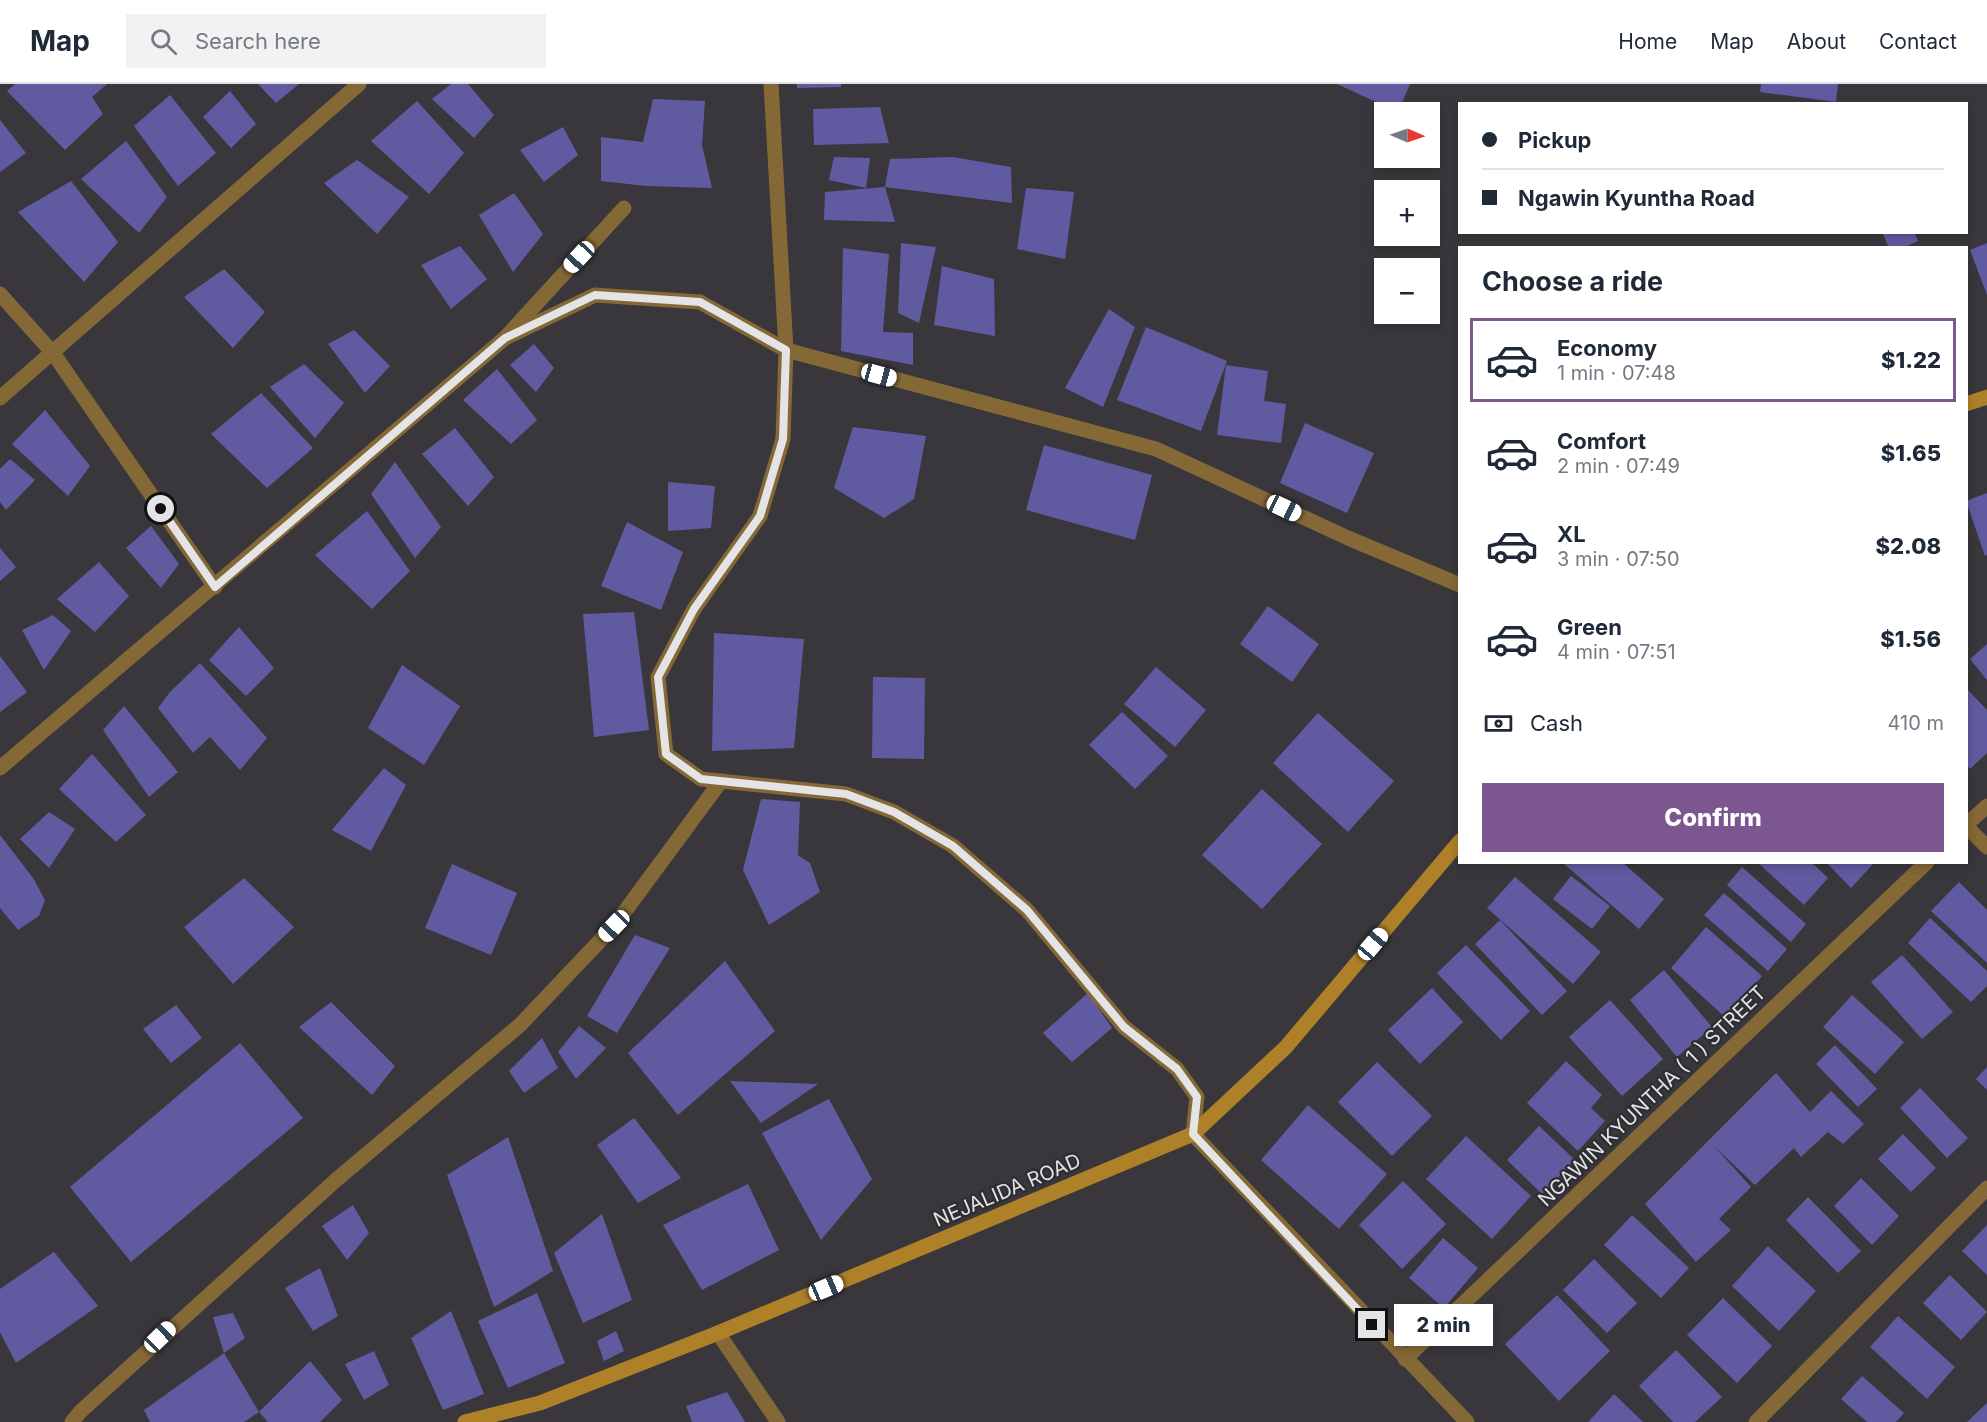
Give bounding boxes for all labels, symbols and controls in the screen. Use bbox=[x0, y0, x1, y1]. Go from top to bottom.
search box bbox=[126, 14, 546, 68]
text: Map bbox=[30, 24, 90, 58]
icon: search bbox=[147, 25, 180, 58]
text: Search here bbox=[195, 28, 321, 54]
text: Home bbox=[1618, 29, 1677, 54]
text: Map bbox=[1710, 29, 1754, 54]
text: About bbox=[1787, 29, 1846, 54]
text: Contact bbox=[1879, 29, 1957, 54]
north arrow bbox=[1374, 102, 1440, 168]
map controls bbox=[1374, 102, 1440, 324]
text: Pickup bbox=[1518, 127, 1592, 153]
button: + bbox=[1374, 180, 1440, 246]
text: Ngawin Kyuntha Road bbox=[1518, 185, 1755, 211]
car bbox=[560, 238, 598, 276]
button: − bbox=[1374, 258, 1440, 324]
text: Choose a ride bbox=[1482, 265, 1663, 298]
icon: car bbox=[1485, 333, 1539, 387]
text: Economy bbox=[1557, 335, 1657, 361]
text: $1.22 bbox=[1881, 347, 1941, 373]
text: 1 min · 07:48 bbox=[1557, 361, 1676, 385]
car bbox=[859, 362, 899, 388]
icon: car bbox=[1485, 426, 1539, 480]
text: Comfort bbox=[1557, 428, 1646, 454]
text: $1.65 bbox=[1881, 440, 1941, 466]
text: 2 min · 07:49 bbox=[1557, 454, 1680, 478]
car bbox=[1264, 492, 1304, 524]
route start bbox=[147, 495, 174, 522]
icon: car bbox=[1485, 519, 1539, 573]
text: XL bbox=[1557, 521, 1586, 547]
text: $2.08 bbox=[1876, 533, 1941, 559]
text: 3 min · 07:50 bbox=[1557, 547, 1680, 571]
icon: car bbox=[1485, 612, 1539, 666]
text: Green bbox=[1557, 614, 1622, 640]
text: $1.56 bbox=[1880, 626, 1941, 652]
text: 4 min · 07:51 bbox=[1557, 640, 1676, 664]
icon: cash bbox=[1482, 707, 1515, 740]
text: Cash bbox=[1530, 710, 1583, 736]
text: 410 m bbox=[1888, 711, 1944, 735]
button: Confirm bbox=[1482, 783, 1944, 852]
car bbox=[595, 907, 633, 945]
car bbox=[1355, 924, 1391, 964]
street label: NGAWIN KYUNTHA ( 1 ) STREET bbox=[1533, 981, 1771, 1211]
street label: NEJALIDA ROAD bbox=[930, 1148, 1084, 1232]
car bbox=[806, 1273, 846, 1303]
callout: 2 min bbox=[1393, 1304, 1492, 1346]
route end bbox=[1358, 1311, 1385, 1338]
text: 2 min bbox=[1416, 1313, 1471, 1337]
car bbox=[141, 1318, 179, 1356]

